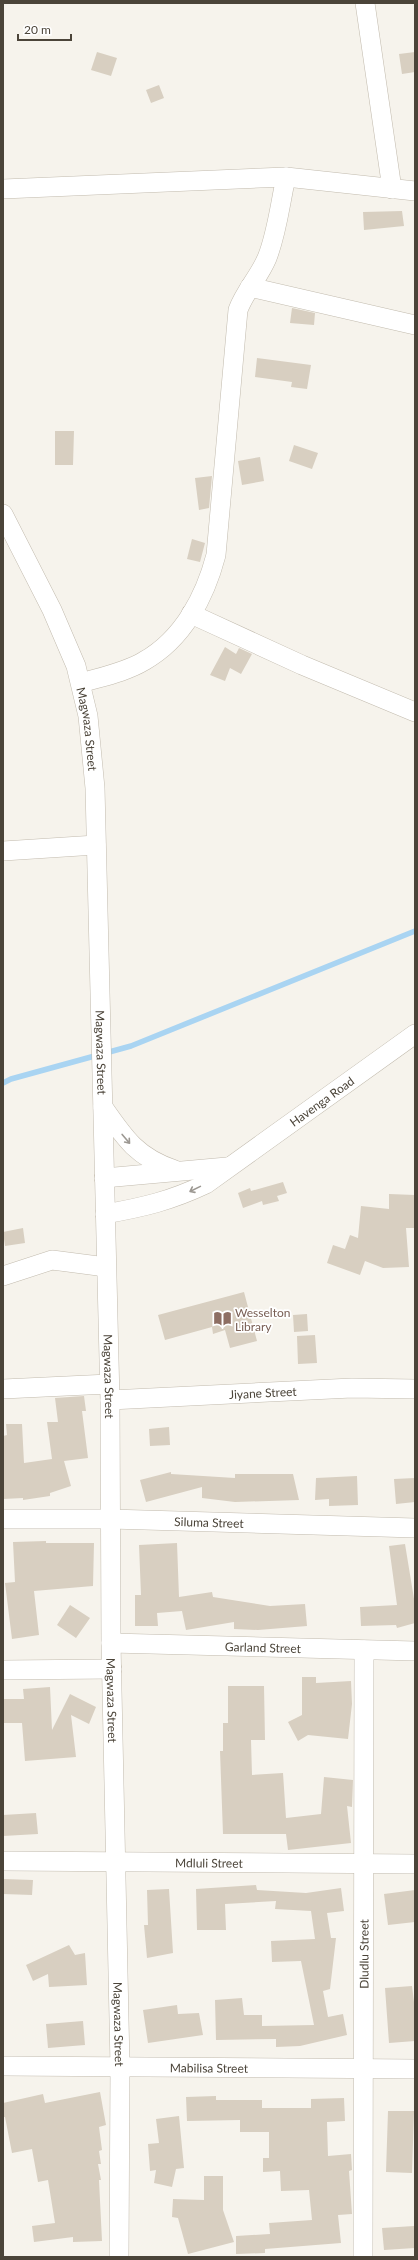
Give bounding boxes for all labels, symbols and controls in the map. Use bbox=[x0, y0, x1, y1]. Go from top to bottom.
scale bar bbox=[18, 16, 71, 42]
text: 20 m bbox=[24, 22, 51, 37]
street label: Magwaza Street bbox=[74, 686, 101, 772]
street label: Magwaza Street bbox=[93, 1010, 110, 1096]
street label: Havenga Road bbox=[286, 1073, 357, 1129]
one-way arrow bbox=[121, 1134, 130, 1145]
one-way arrow bbox=[189, 1186, 201, 1193]
place label: Wesselton Library bbox=[235, 1305, 290, 1334]
library icon: Wesselton Library bbox=[212, 1309, 232, 1329]
street label: Magwaza Street bbox=[101, 1334, 118, 1419]
street label: Jiyane Street bbox=[229, 1383, 298, 1402]
street label: Siluma Street bbox=[174, 1513, 245, 1530]
street label: Garland Street bbox=[225, 1639, 302, 1656]
street label: Magwaza Street bbox=[104, 1658, 121, 1743]
street label: Mdluli Street bbox=[175, 1855, 244, 1870]
street label: Dludlu Street bbox=[356, 1919, 371, 1989]
street label: Magwaza Street bbox=[111, 1982, 128, 2067]
street label: Mabilisa Street bbox=[170, 2060, 249, 2075]

